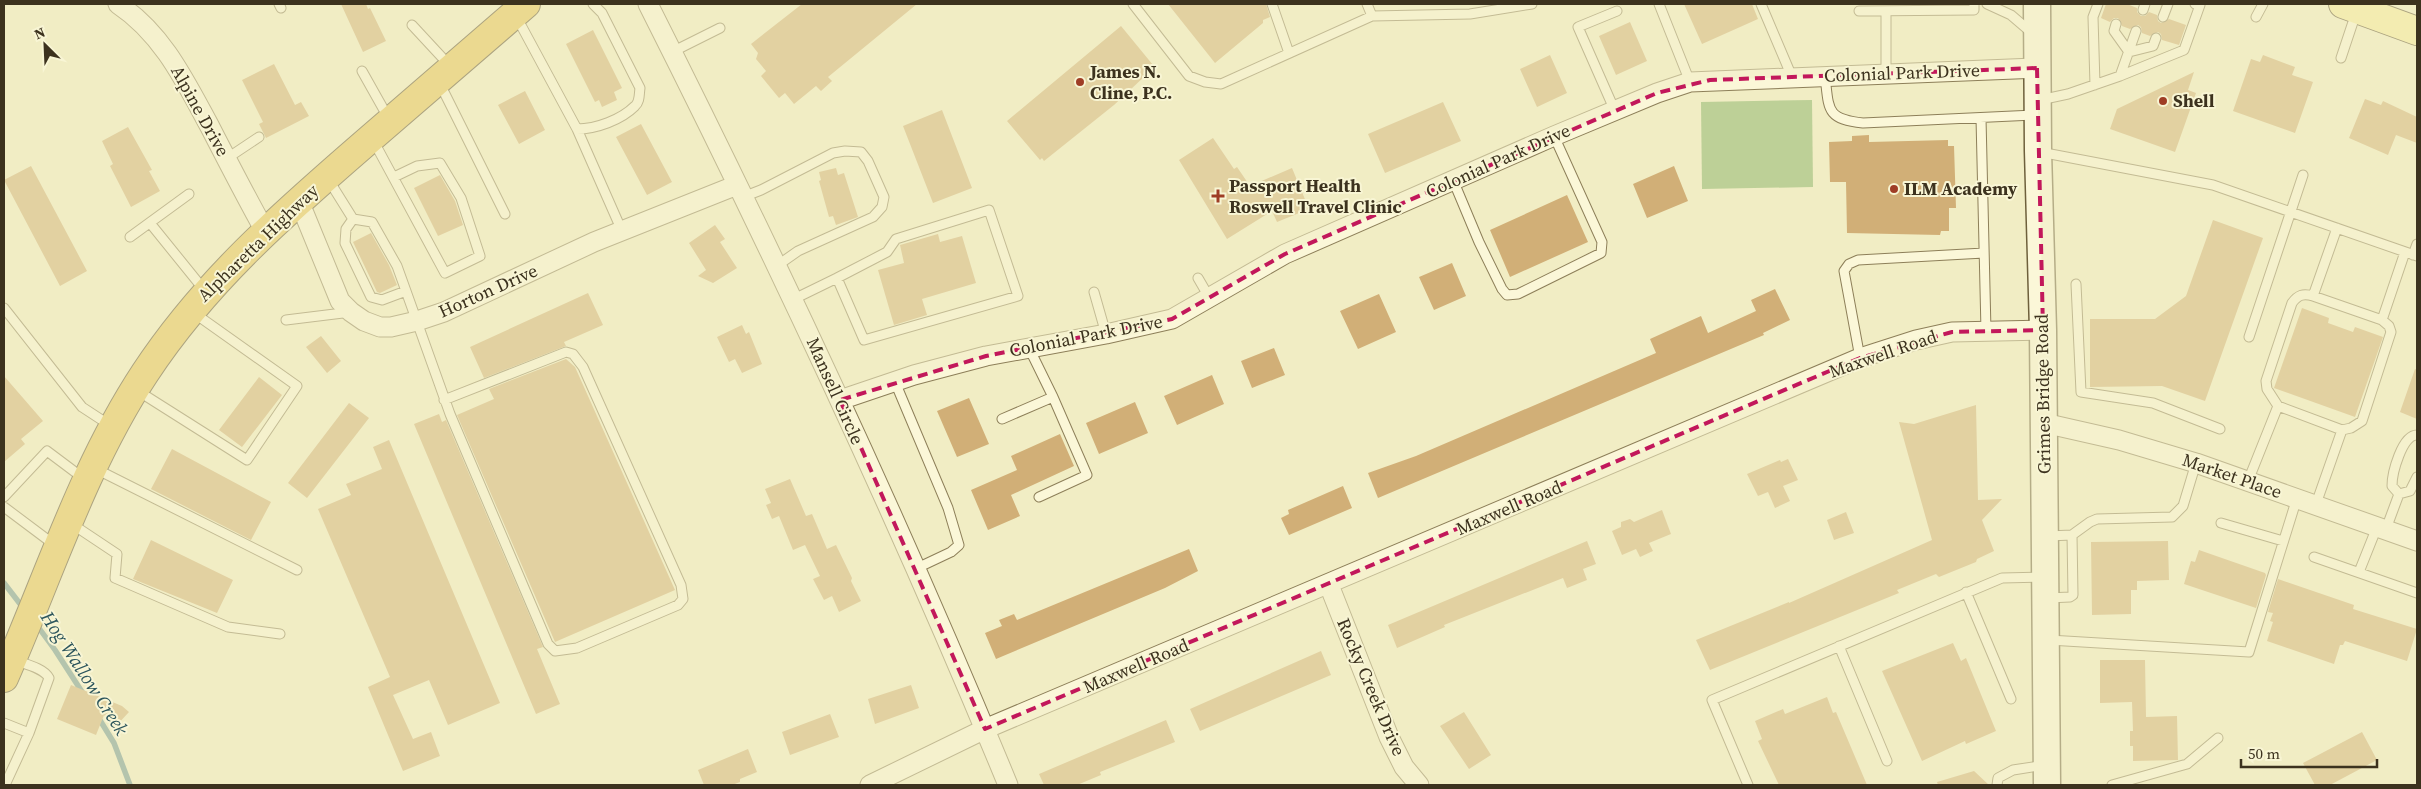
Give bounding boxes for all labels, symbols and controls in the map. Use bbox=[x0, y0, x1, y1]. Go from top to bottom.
north arrow bbox=[20, 20, 70, 70]
text: N bbox=[31, 22, 48, 44]
street label: Colonial Park Drive bbox=[1824, 57, 1980, 88]
place label: James N. Cline, P.C. bbox=[1089, 59, 1172, 105]
street label: Alpine Drive bbox=[165, 61, 236, 161]
marker: James N. Cline, P.C. bbox=[1074, 76, 1086, 88]
place label: Shell bbox=[2173, 88, 2215, 113]
marker: Shell bbox=[2157, 95, 2169, 107]
street label: Colonial Park Drive bbox=[1422, 117, 1574, 204]
place label: Passport Health Roswell Travel Clinic bbox=[1229, 173, 1402, 219]
place label: ILM Academy bbox=[1904, 176, 2018, 201]
street label: Alpharetta Highway bbox=[192, 178, 324, 307]
marker: ILM Academy bbox=[1888, 183, 1900, 195]
marker: Passport Health Roswell Travel Clinic bbox=[1211, 189, 1225, 203]
street label: Horton Drive bbox=[434, 258, 541, 324]
street label: Colonial Park Drive bbox=[1007, 308, 1165, 363]
street label: Grimes Bridge Road bbox=[2029, 314, 2056, 474]
street label: Maxwell Road bbox=[1826, 323, 1940, 384]
street label: Mansell Circle bbox=[801, 333, 870, 448]
street label: Market Place bbox=[2179, 447, 2285, 504]
street label: Maxwell Road bbox=[1452, 474, 1566, 541]
water label: Hog Wallow Creek bbox=[35, 605, 135, 740]
street label: Rocky Creek Drive bbox=[1331, 614, 1412, 760]
street label: Maxwell Road bbox=[1079, 632, 1193, 699]
scale bar bbox=[2241, 736, 2377, 768]
text: 50 m bbox=[2248, 743, 2280, 764]

